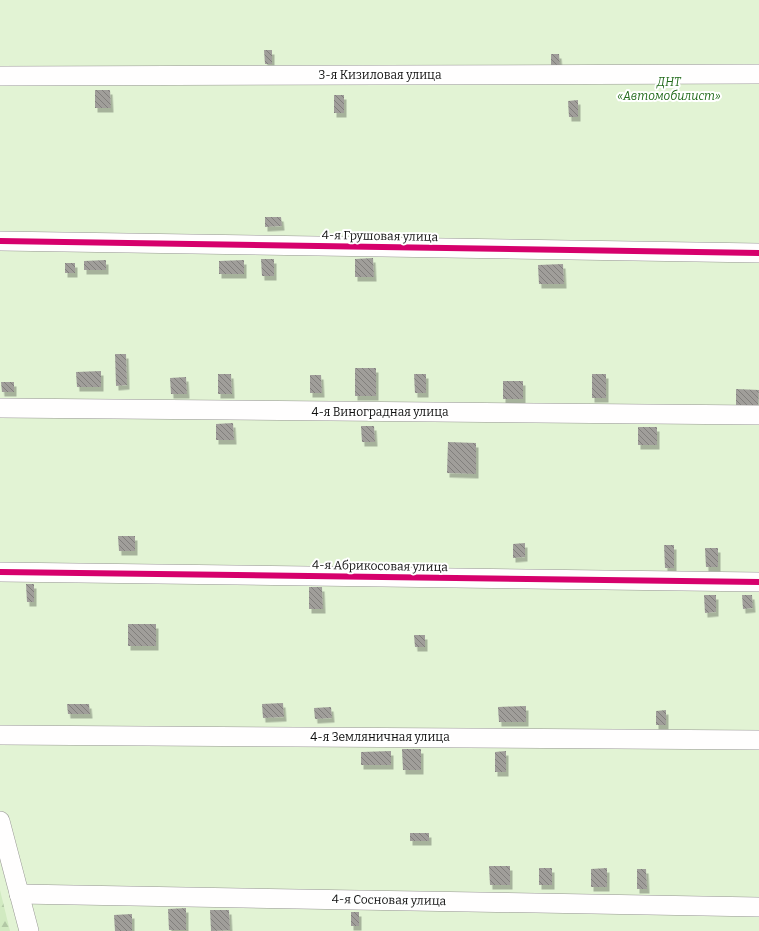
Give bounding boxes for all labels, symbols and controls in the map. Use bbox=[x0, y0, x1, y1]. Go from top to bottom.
street label: 3-я Кизиловая улица bbox=[318, 68, 442, 82]
park label: ДНТ «Автомобилист» bbox=[617, 75, 721, 103]
street label: 4-я Грушовая улица bbox=[322, 228, 439, 244]
street label: 4-я Виноградная улица bbox=[311, 405, 449, 419]
street label: 4-я Абрикосовая улица bbox=[312, 558, 448, 574]
street label: 4-я Земляничная улица bbox=[310, 730, 450, 744]
street label: 4-я Сосновая улица bbox=[332, 892, 447, 908]

